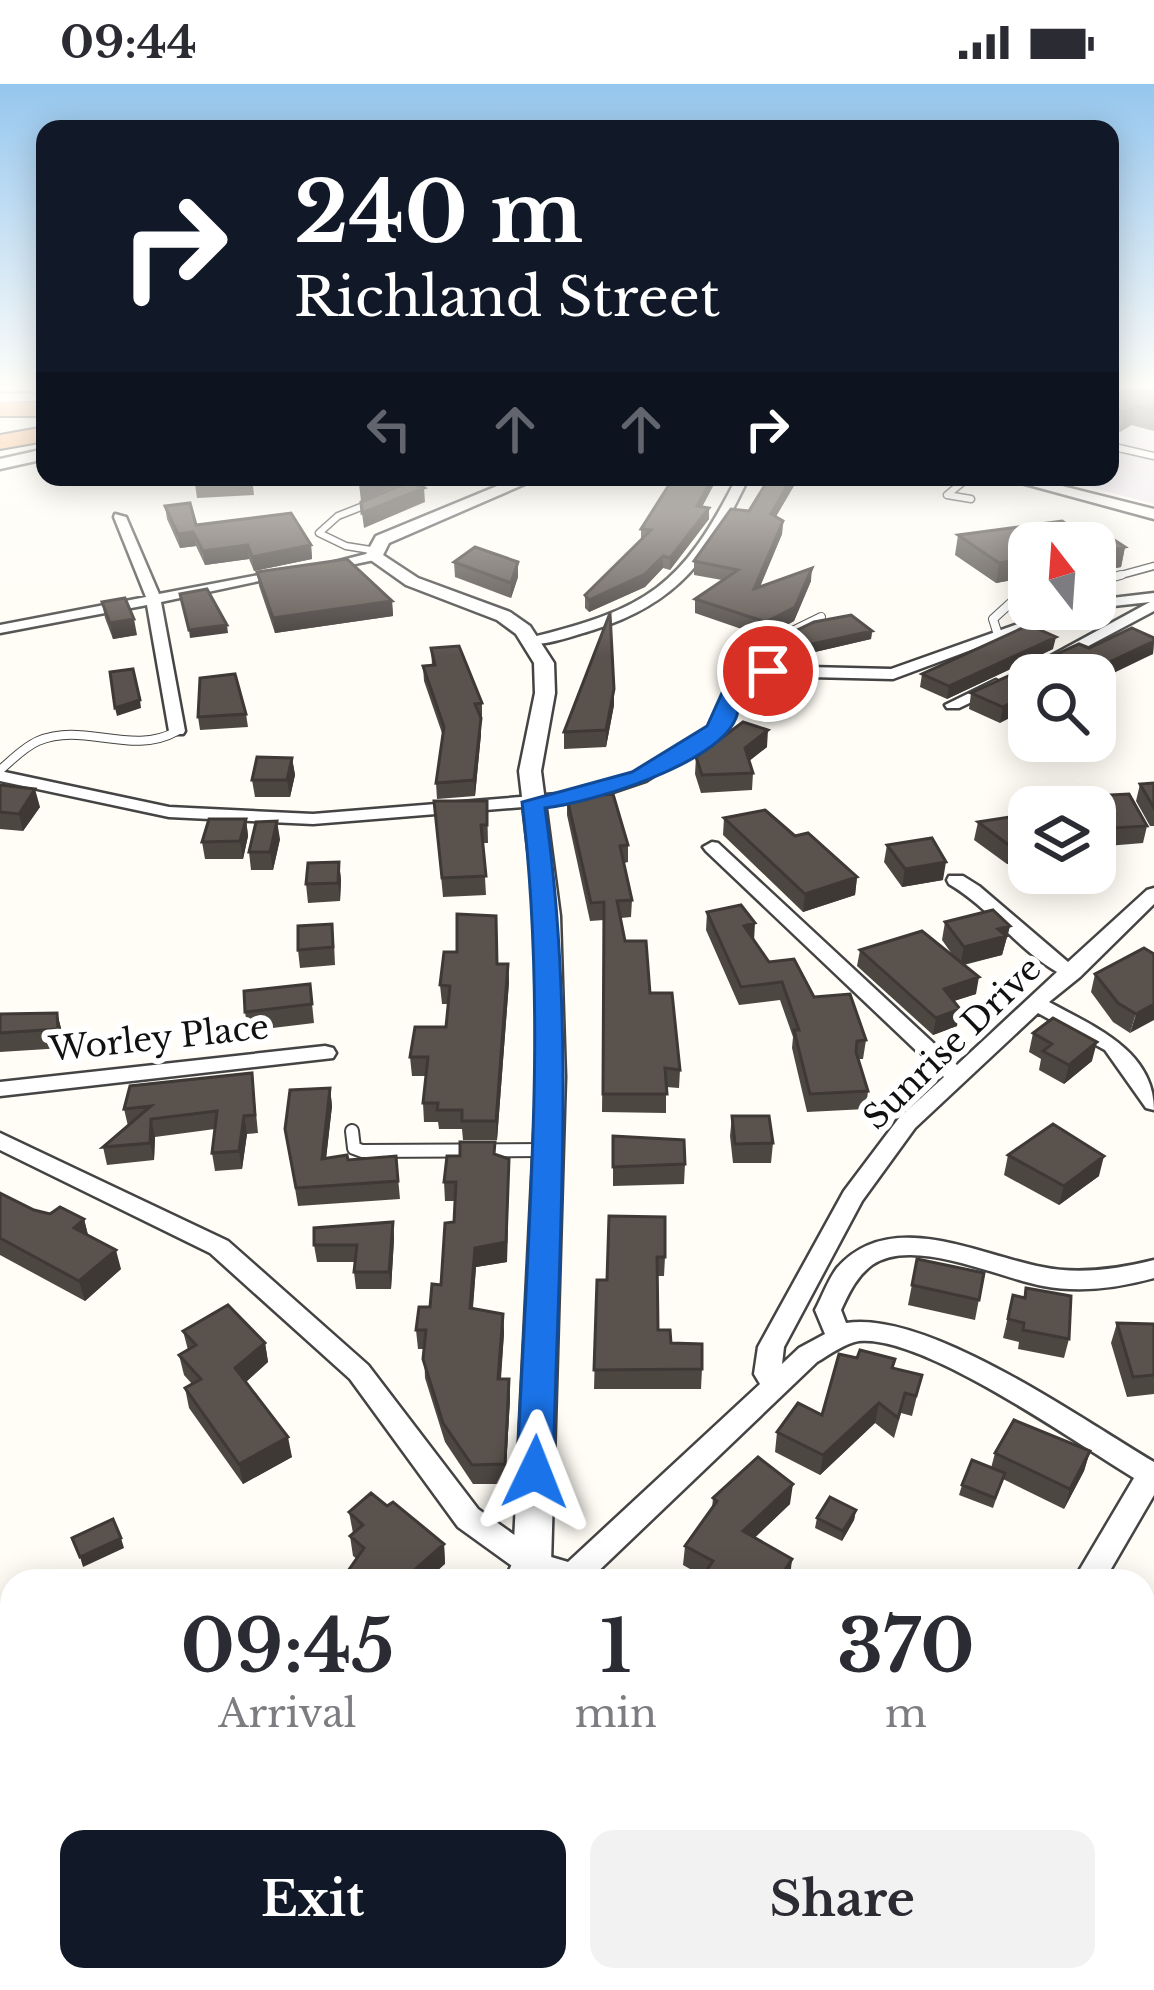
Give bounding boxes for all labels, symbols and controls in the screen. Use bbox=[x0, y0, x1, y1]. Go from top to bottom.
text: 09:44 bbox=[60, 14, 197, 70]
text: 240 m bbox=[294, 161, 583, 265]
icon: right bbox=[96, 168, 252, 324]
text: Richland Street bbox=[294, 264, 720, 331]
icon: left bbox=[356, 396, 422, 462]
icon: ahead bbox=[482, 396, 548, 462]
icon: ahead bbox=[608, 396, 674, 462]
icon: right bbox=[734, 396, 800, 462]
north arrow bbox=[1008, 522, 1116, 630]
map controls bbox=[1008, 522, 1116, 894]
pin bbox=[717, 620, 819, 722]
icon: arrive bbox=[735, 638, 801, 704]
button: search bbox=[1008, 654, 1116, 762]
button: layers bbox=[1008, 786, 1116, 894]
street label: Sunrise Drive bbox=[855, 948, 1049, 1138]
street label: Worley Place bbox=[46, 1006, 271, 1070]
position arrow bbox=[472, 1409, 598, 1535]
text: 09:45 bbox=[180, 1602, 394, 1691]
text: 1 bbox=[600, 1602, 631, 1691]
text: 370 bbox=[837, 1602, 975, 1691]
text: Arrival bbox=[218, 1689, 356, 1738]
text: min bbox=[575, 1689, 657, 1738]
text: m bbox=[885, 1689, 927, 1738]
button: Exit bbox=[60, 1830, 566, 1968]
button: Share bbox=[590, 1830, 1095, 1968]

